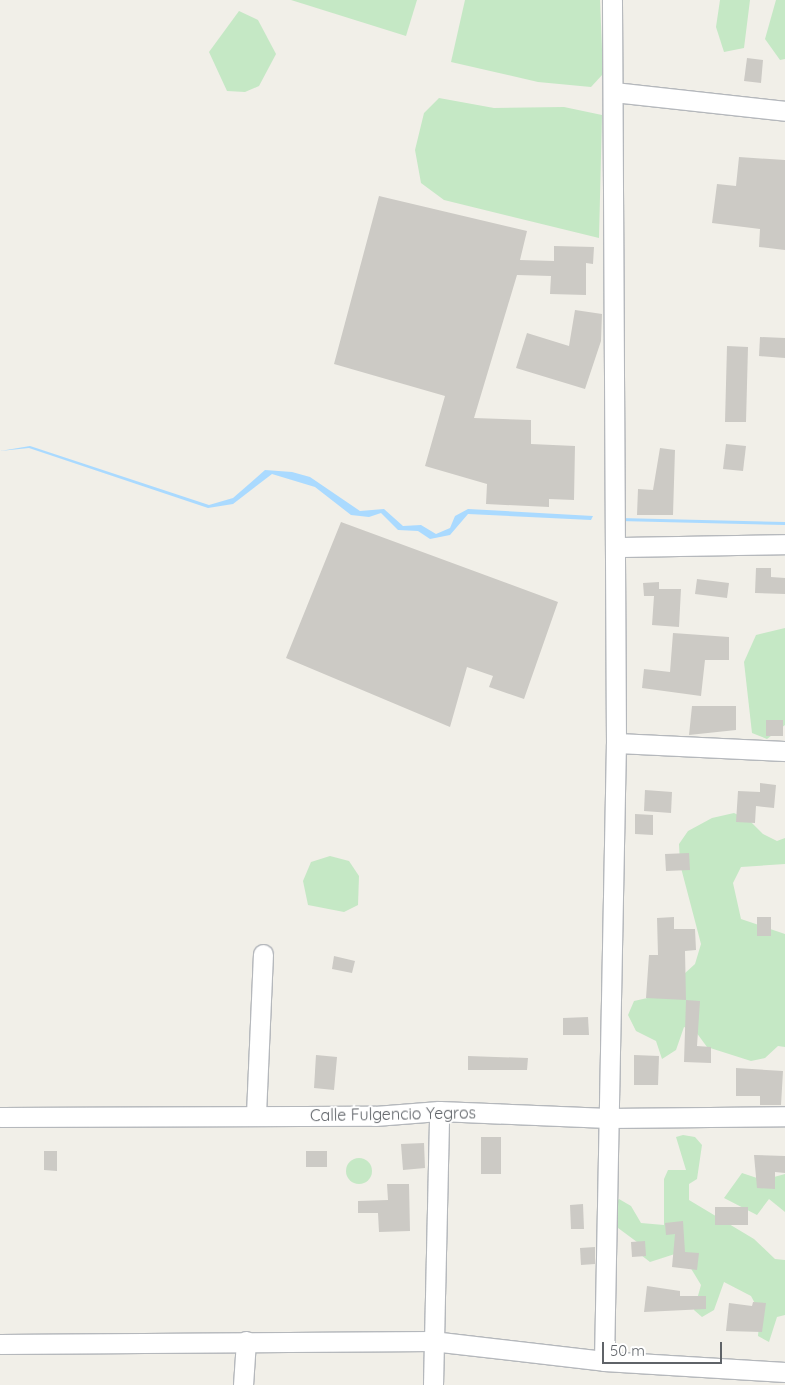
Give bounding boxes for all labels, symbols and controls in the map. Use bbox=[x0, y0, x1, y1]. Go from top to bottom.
street label: Calle Fulgencio Yegros bbox=[310, 1103, 476, 1125]
scale bar bbox=[605, 1332, 725, 1364]
text: 50 m bbox=[610, 1341, 645, 1360]

